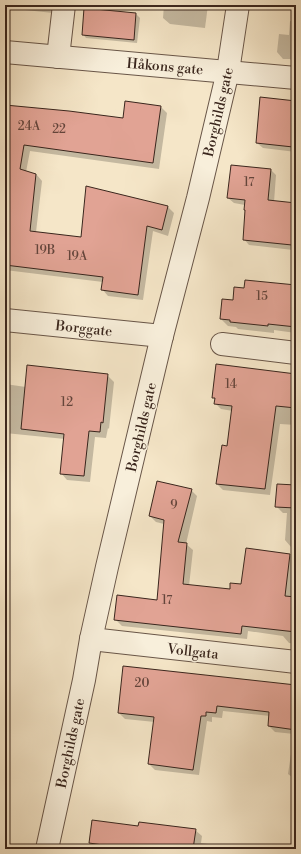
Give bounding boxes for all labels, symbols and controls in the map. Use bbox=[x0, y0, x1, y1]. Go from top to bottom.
street label: Håkons gate bbox=[126, 55, 204, 79]
street label: Borghilds gate bbox=[200, 66, 238, 160]
house number: 24A bbox=[18, 119, 41, 134]
house number: 22 bbox=[52, 122, 66, 137]
house number: 17 bbox=[244, 175, 254, 190]
house number: 19B bbox=[35, 243, 55, 258]
house number: 19A bbox=[67, 249, 88, 264]
house number: 15 bbox=[256, 289, 268, 304]
street label: Borggate bbox=[54, 317, 113, 341]
house number: 14 bbox=[225, 377, 237, 392]
street label: Borghilds gate bbox=[123, 381, 161, 475]
house number: 12 bbox=[61, 395, 73, 410]
house number: 9 bbox=[170, 498, 178, 513]
house number: 17 bbox=[162, 593, 172, 608]
street label: Vollgata bbox=[165, 640, 220, 664]
house number: 20 bbox=[135, 676, 149, 691]
street label: Borghilds gate bbox=[52, 697, 89, 791]

